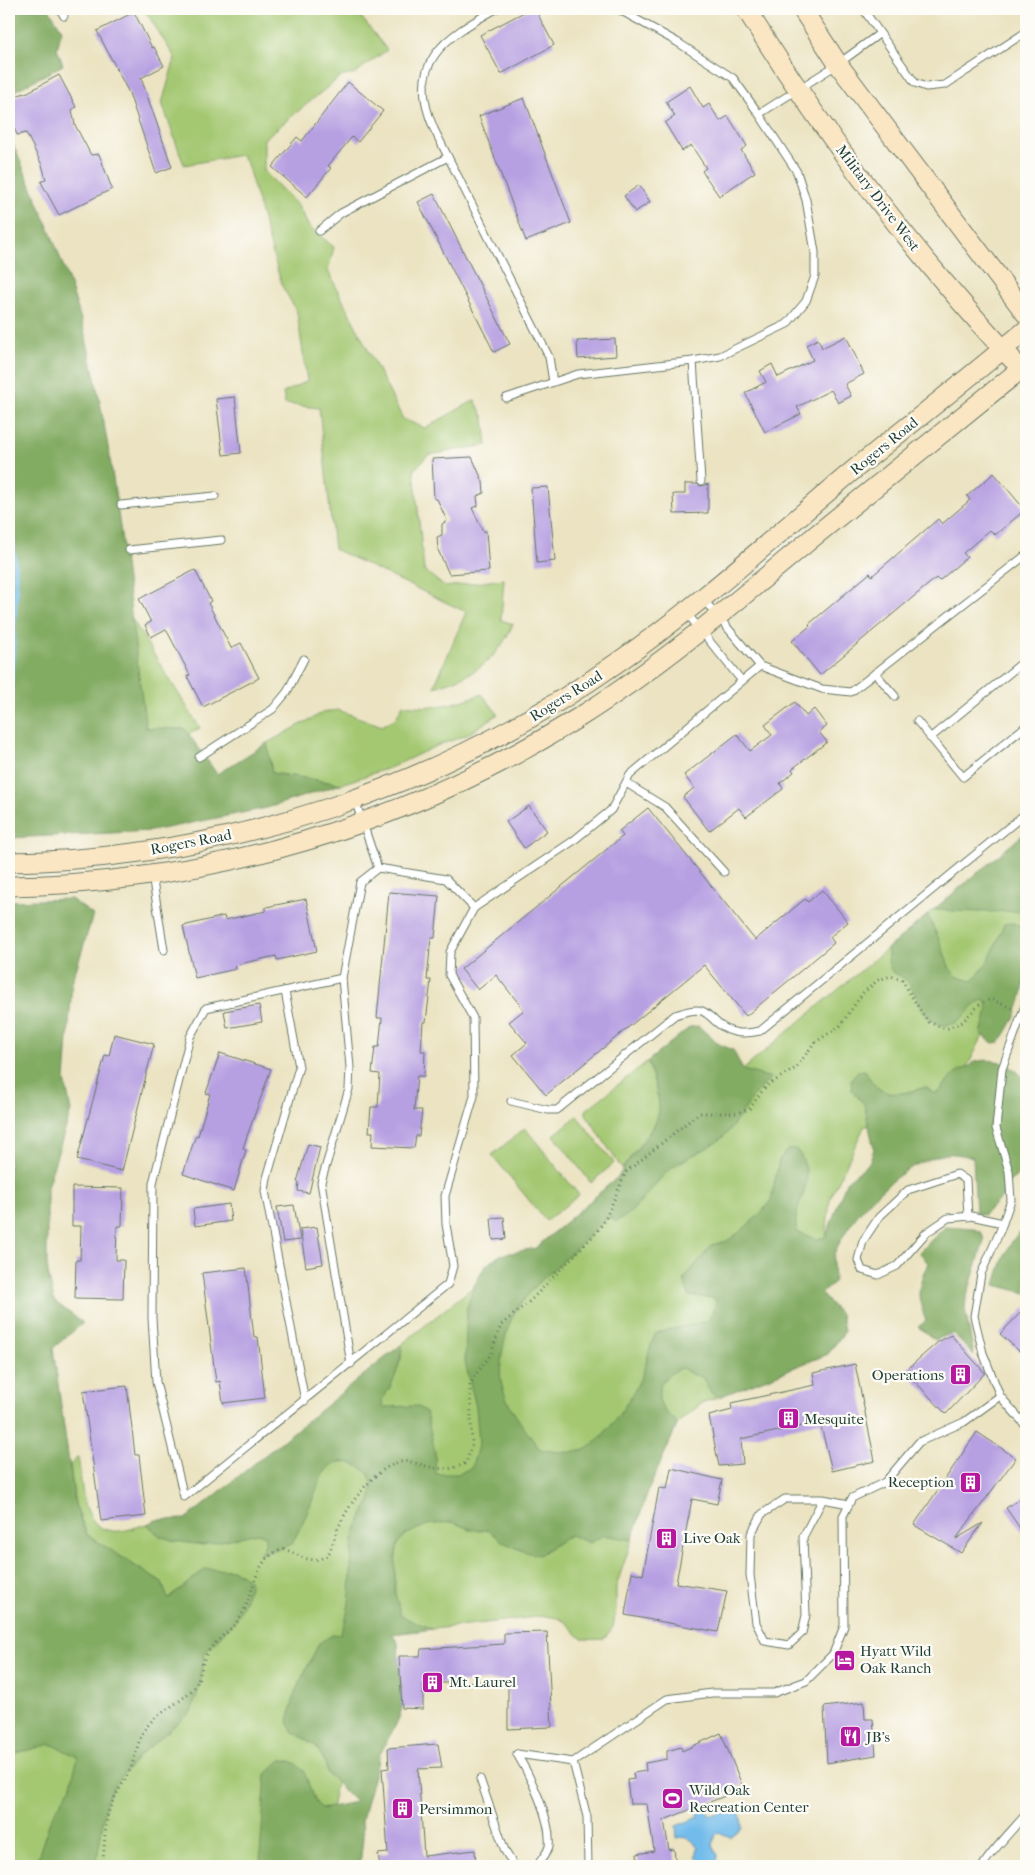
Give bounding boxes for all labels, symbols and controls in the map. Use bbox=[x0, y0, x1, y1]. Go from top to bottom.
street label: Military Drive West bbox=[832, 141, 924, 255]
street label: Rogers Road bbox=[846, 413, 922, 479]
street label: Rogers Road bbox=[526, 666, 606, 725]
street label: Rogers Road bbox=[149, 825, 234, 859]
building icon: Operations bbox=[948, 1363, 972, 1387]
place label: Operations bbox=[872, 1366, 944, 1384]
building icon: Mesquite bbox=[776, 1407, 800, 1431]
place label: Mesquite bbox=[804, 1410, 864, 1428]
building icon: Reception bbox=[958, 1470, 982, 1494]
place label: Reception bbox=[888, 1473, 954, 1491]
building icon: Live Oak bbox=[655, 1526, 679, 1550]
place label: Live Oak bbox=[683, 1529, 741, 1547]
place label: Hyatt Wild Oak Ranch bbox=[860, 1642, 932, 1677]
hotel icon: Hyatt Wild Oak Ranch bbox=[832, 1648, 856, 1672]
building icon: Mt. Laurel bbox=[421, 1670, 445, 1694]
place label: Mt. Laurel bbox=[449, 1673, 516, 1691]
restaurant icon: JB's bbox=[838, 1725, 862, 1749]
place label: JB's bbox=[865, 1728, 891, 1746]
place label: Wild Oak Recreation Center bbox=[688, 1781, 809, 1816]
sports icon: Wild Oak Recreation Center bbox=[661, 1787, 685, 1811]
building icon: Persimmon bbox=[391, 1797, 415, 1821]
place label: Persimmon bbox=[419, 1800, 493, 1818]

